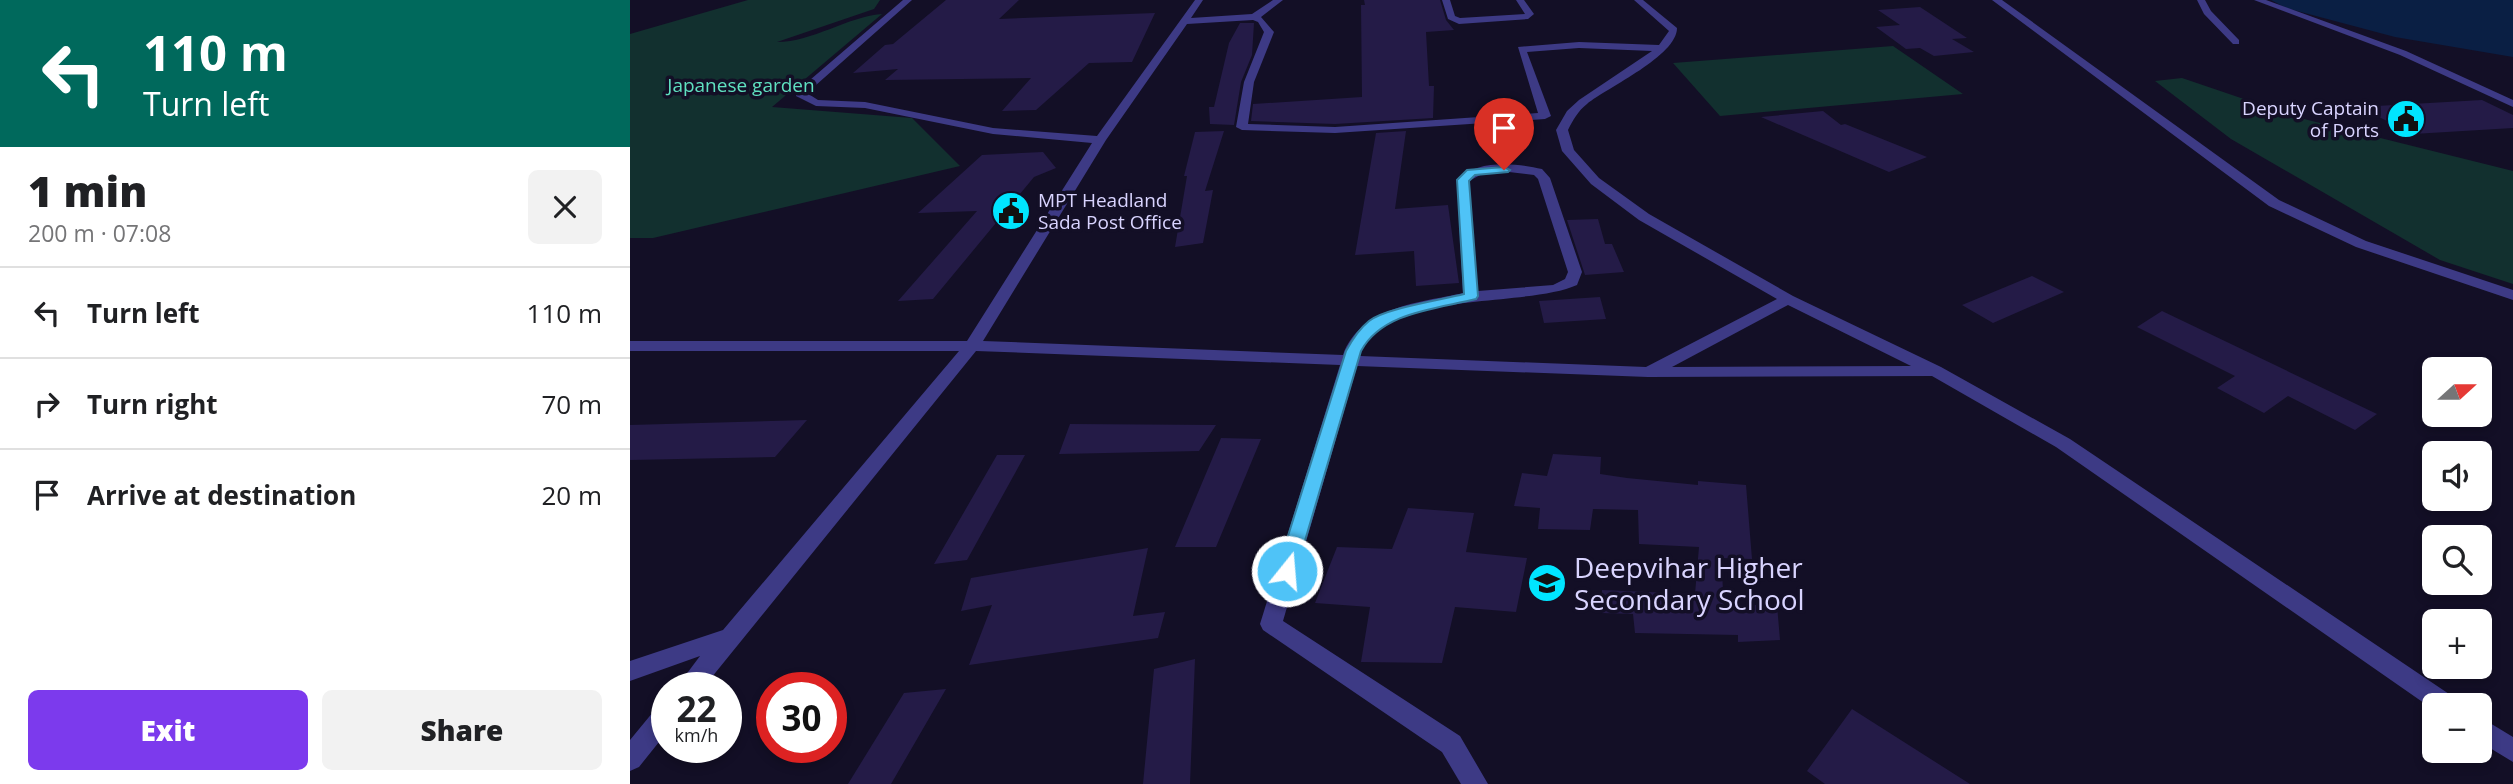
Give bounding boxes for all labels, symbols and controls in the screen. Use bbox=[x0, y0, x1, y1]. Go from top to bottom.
text: 110 m bbox=[143, 19, 288, 85]
icon: left bbox=[28, 28, 119, 119]
park label: Japanese garden bbox=[665, 72, 815, 98]
text: Turn left bbox=[143, 82, 269, 125]
place label: Deputy Captain of Ports bbox=[2242, 95, 2379, 143]
pin bbox=[1474, 98, 1534, 170]
public building icon: Deputy Captain of Ports bbox=[2385, 98, 2427, 140]
icon: arrive bbox=[1485, 109, 1523, 147]
text: 1 min bbox=[28, 162, 147, 219]
button: close bbox=[528, 170, 602, 244]
place label: MPT Headland Sada Post Office bbox=[1038, 187, 1182, 235]
public building icon: MPT Headland Sada Post Office bbox=[990, 190, 1032, 232]
text: 200 m · 07:08 bbox=[28, 217, 171, 249]
icon: left bbox=[28, 294, 66, 332]
text: Turn left bbox=[87, 295, 199, 331]
text: 110 m bbox=[527, 295, 602, 331]
north arrow bbox=[2422, 357, 2492, 427]
map controls bbox=[2422, 357, 2492, 763]
icon: right bbox=[28, 385, 66, 423]
text: Turn right bbox=[87, 386, 218, 422]
text: 70 m bbox=[541, 386, 602, 422]
button: sound bbox=[2422, 441, 2492, 511]
icon: arrive bbox=[28, 476, 66, 514]
text: Arrive at destination bbox=[87, 477, 356, 513]
text: 20 m bbox=[541, 477, 602, 513]
button: search bbox=[2422, 525, 2492, 595]
position arrow bbox=[1250, 534, 1324, 608]
place label: Deepvihar Higher Secondary School bbox=[1574, 548, 1805, 618]
school or university icon: Deepvihar Higher Secondary School bbox=[1526, 562, 1568, 604]
button: + bbox=[2422, 609, 2492, 679]
speed limit sign: 30 bbox=[756, 672, 847, 763]
text: 22 bbox=[676, 685, 717, 732]
button: Exit bbox=[28, 690, 308, 770]
button: Share bbox=[322, 690, 602, 770]
button: − bbox=[2422, 693, 2492, 763]
text: km/h bbox=[675, 723, 718, 747]

